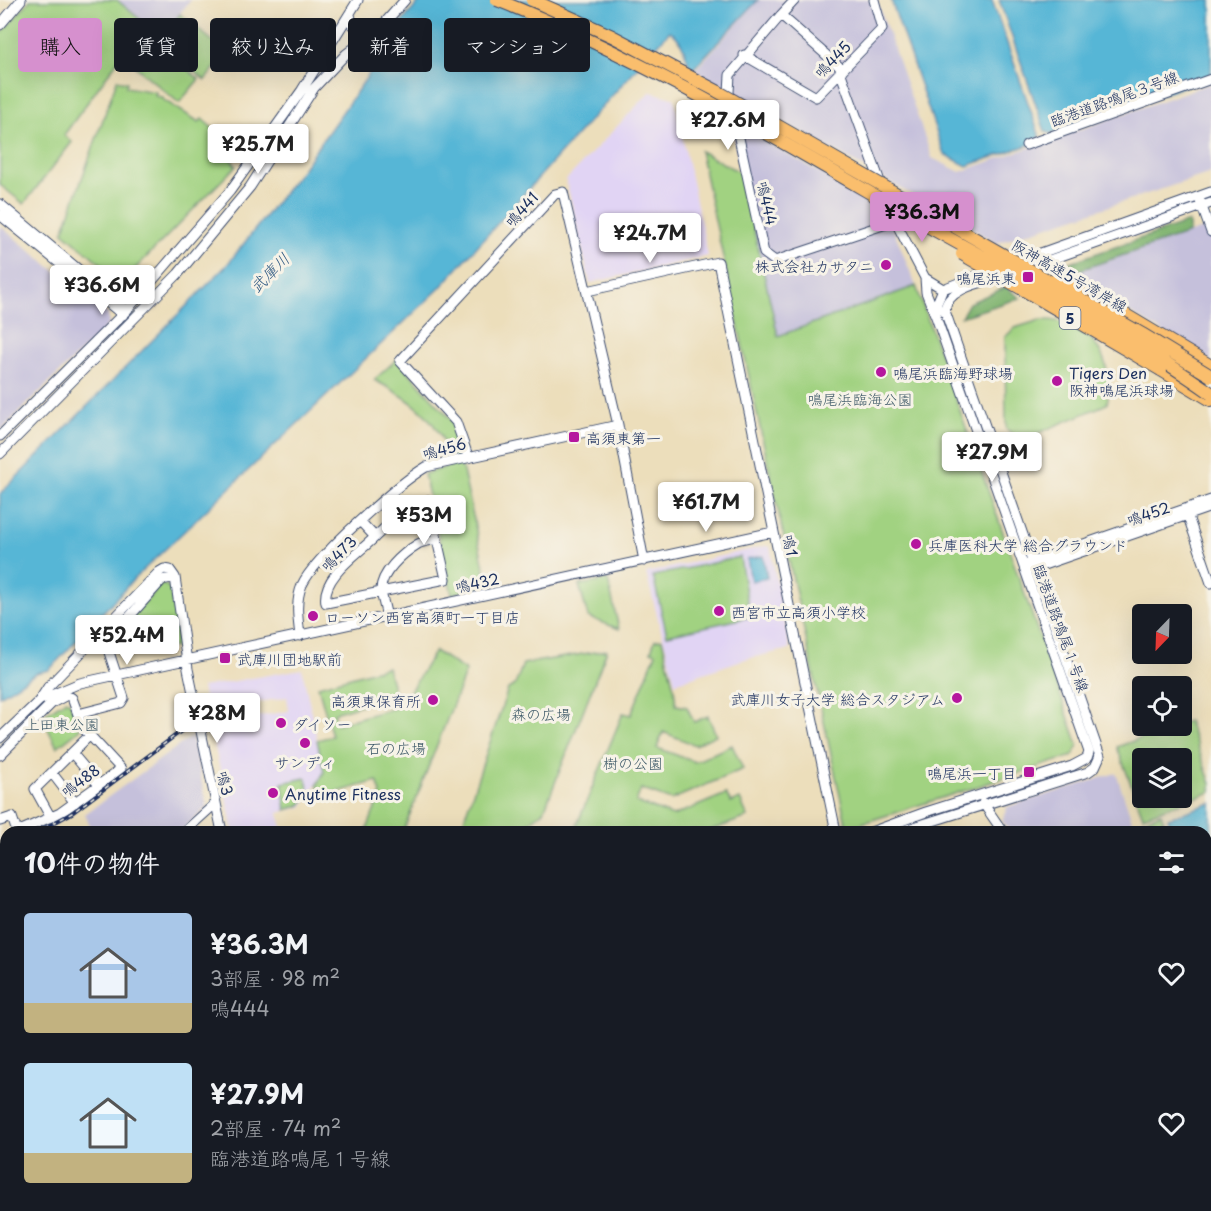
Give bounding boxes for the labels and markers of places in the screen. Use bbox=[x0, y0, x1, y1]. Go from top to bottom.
pin: ¥27.6M bbox=[679, 100, 777, 151]
pin: ¥25.7M bbox=[209, 124, 307, 175]
pin: ¥36.3M bbox=[873, 192, 971, 243]
pin: ¥24.7M bbox=[601, 213, 699, 264]
place label: 株式会社カサタニ bbox=[755, 254, 874, 277]
marker: 株式会社カサタニ bbox=[879, 258, 893, 272]
pin: ¥36.6M bbox=[53, 265, 151, 316]
place label: 鳴尾浜東 bbox=[956, 266, 1016, 289]
marker: 鳴尾浜東 bbox=[1021, 270, 1035, 284]
place label: 鳴尾浜臨海野球場 bbox=[893, 361, 1013, 384]
place label: Tigers Den 阪神鳴尾浜球場 bbox=[1069, 361, 1174, 401]
marker: 鳴尾浜臨海野球場 bbox=[874, 365, 888, 379]
marker: Tigers Den 阪神鳴尾浜球場 bbox=[1050, 374, 1064, 388]
place label: 高須東第一 bbox=[586, 426, 661, 449]
marker: 高須東第一 bbox=[567, 430, 581, 444]
pin: ¥27.9M bbox=[943, 432, 1041, 483]
pin: ¥61.7M bbox=[657, 482, 755, 533]
pin: ¥53M bbox=[388, 495, 460, 546]
place label: 兵庫医科大学 総合グラウンド bbox=[928, 533, 1128, 556]
marker: 兵庫医科大学 総合グラウンド bbox=[909, 537, 923, 551]
place label: 西宮市立高須小学校 bbox=[731, 600, 866, 623]
marker: 西宮市立高須小学校 bbox=[712, 604, 726, 618]
place label: ローソン西宮高須町一丁目店 bbox=[325, 605, 520, 628]
marker: ローソン西宮高須町一丁目店 bbox=[306, 609, 320, 623]
pin: ¥52.4M bbox=[78, 615, 176, 666]
place label: 武庫川団地駅前 bbox=[237, 647, 342, 670]
marker: 武庫川団地駅前 bbox=[218, 651, 232, 665]
place label: 武庫川女子大学 総合スタジアム bbox=[730, 687, 945, 710]
place label: 高須東保育所 bbox=[331, 689, 421, 712]
marker: 武庫川女子大学 総合スタジアム bbox=[950, 691, 964, 705]
pin: ¥28M bbox=[181, 693, 253, 744]
marker: 高須東保育所 bbox=[426, 693, 440, 707]
place label: ダイソー bbox=[293, 712, 352, 735]
marker: ダイソー bbox=[274, 716, 288, 730]
marker: サンディ bbox=[298, 736, 312, 750]
place label: サンディ bbox=[275, 750, 335, 773]
place label: 鳴尾浜一丁目 bbox=[927, 761, 1017, 784]
marker: 鳴尾浜一丁目 bbox=[1022, 765, 1036, 779]
place label: Anytime Fitness bbox=[285, 782, 401, 805]
marker: Anytime Fitness bbox=[266, 786, 280, 800]

